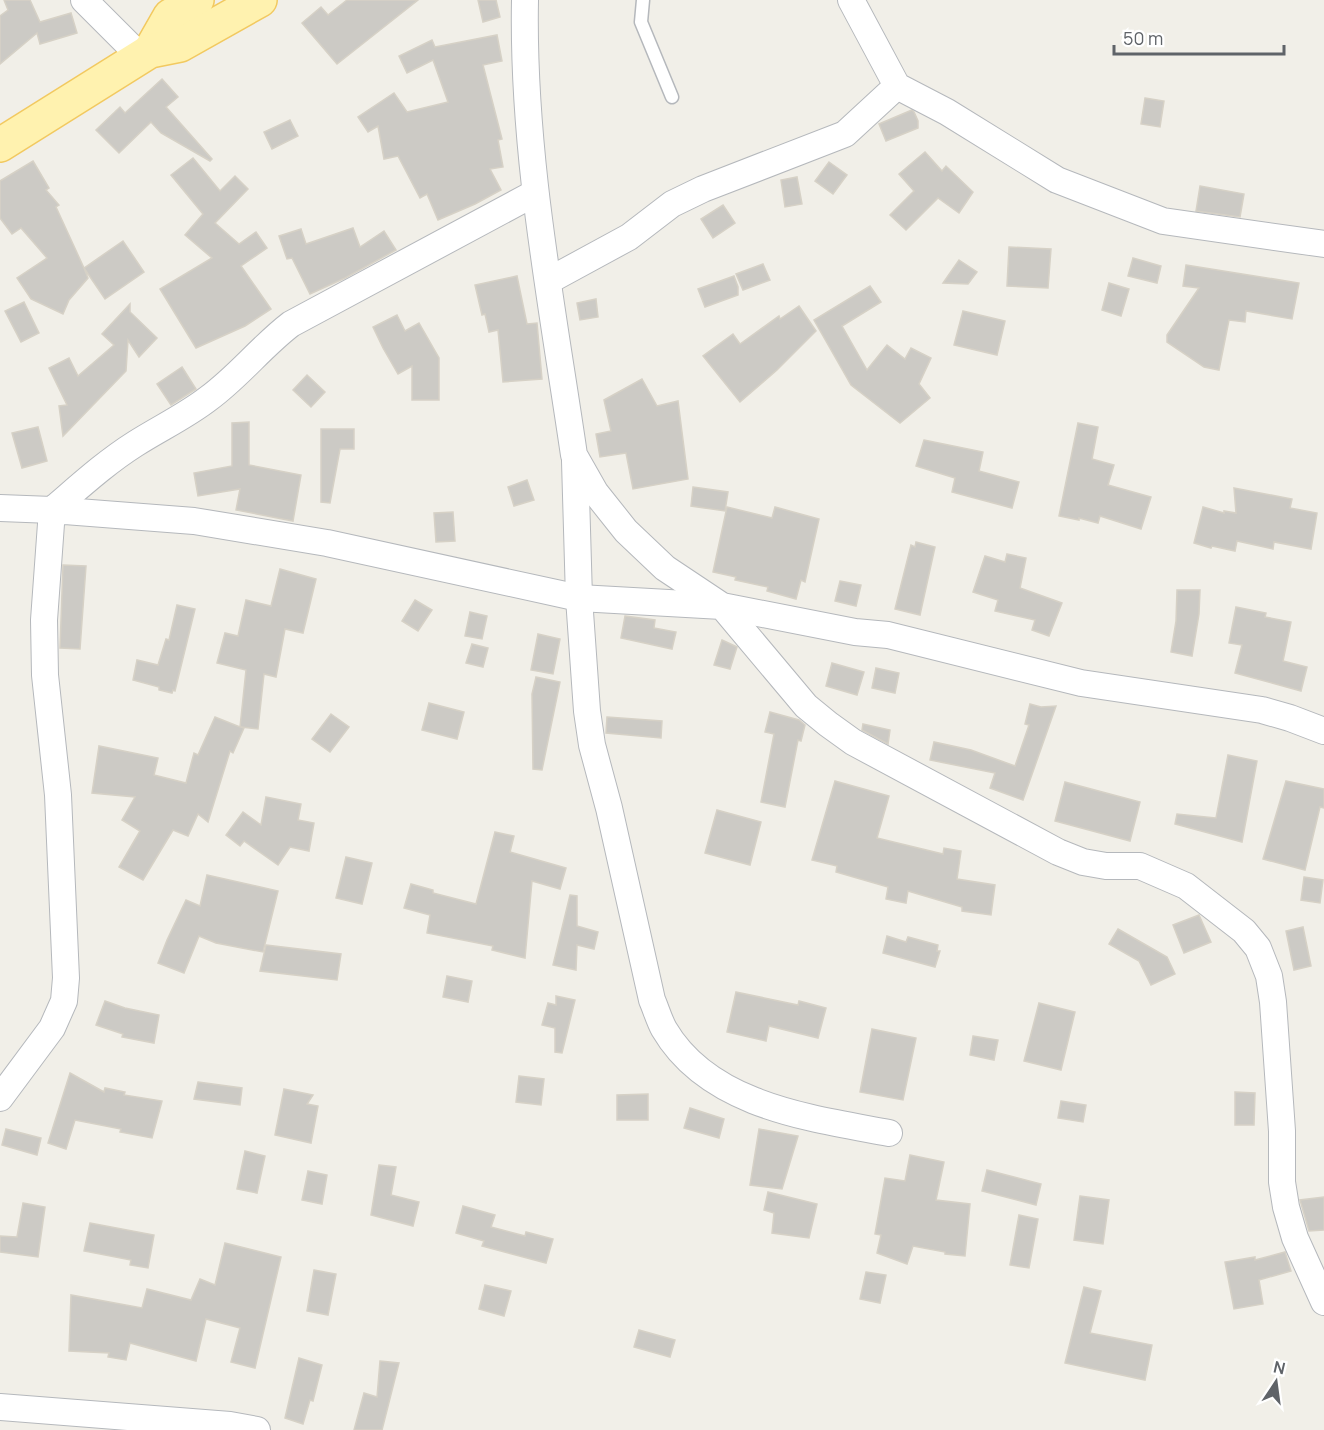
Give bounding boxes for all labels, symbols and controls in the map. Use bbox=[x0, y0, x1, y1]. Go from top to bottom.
scale bar bbox=[1114, 18, 1284, 56]
text: 50 m bbox=[1123, 26, 1163, 50]
north arrow bbox=[1246, 1352, 1306, 1412]
text: N bbox=[1271, 1355, 1287, 1379]

